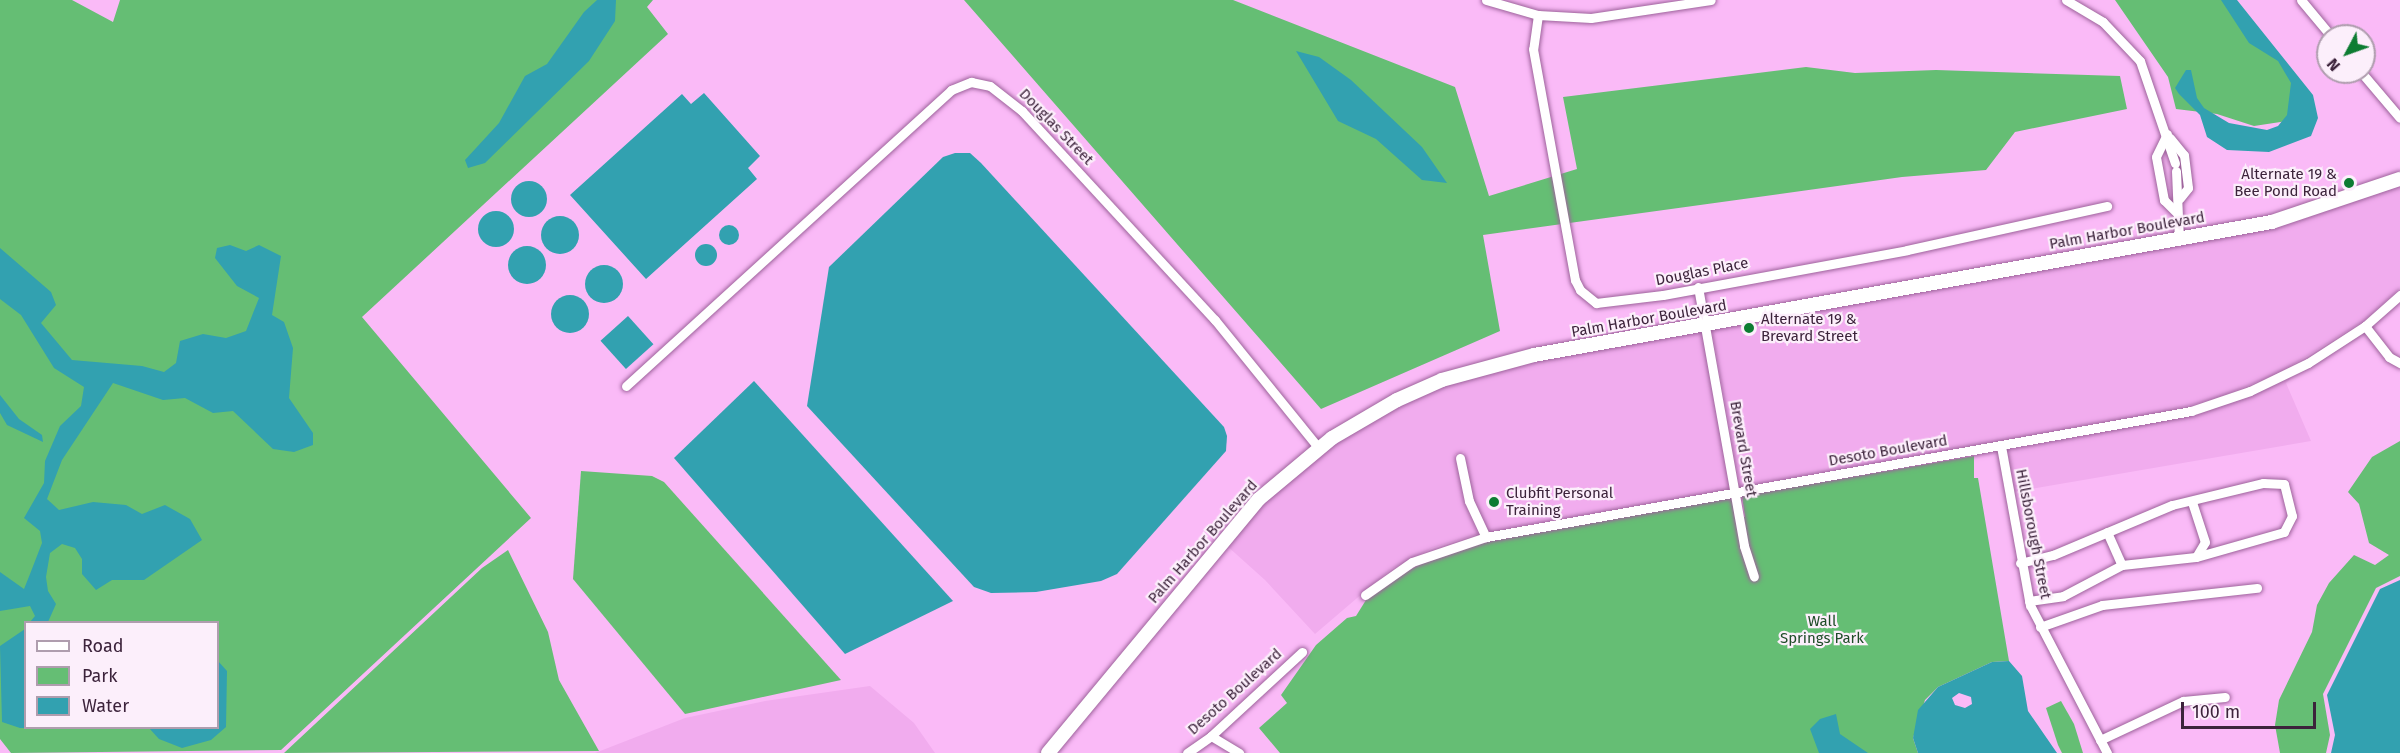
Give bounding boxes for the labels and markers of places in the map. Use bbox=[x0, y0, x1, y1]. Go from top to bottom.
place label: Alternate 19 & Bee Pond Road bbox=[2234, 165, 2337, 200]
marker: Alternate 19 & Bee Pond Road bbox=[2342, 176, 2356, 190]
place label: Alternate 19 & Brevard Street bbox=[1761, 310, 1858, 345]
marker: Alternate 19 & Brevard Street bbox=[1742, 321, 1756, 335]
place label: Clubfit Personal Training bbox=[1506, 484, 1613, 519]
marker: Clubfit Personal Training bbox=[1487, 495, 1501, 509]

